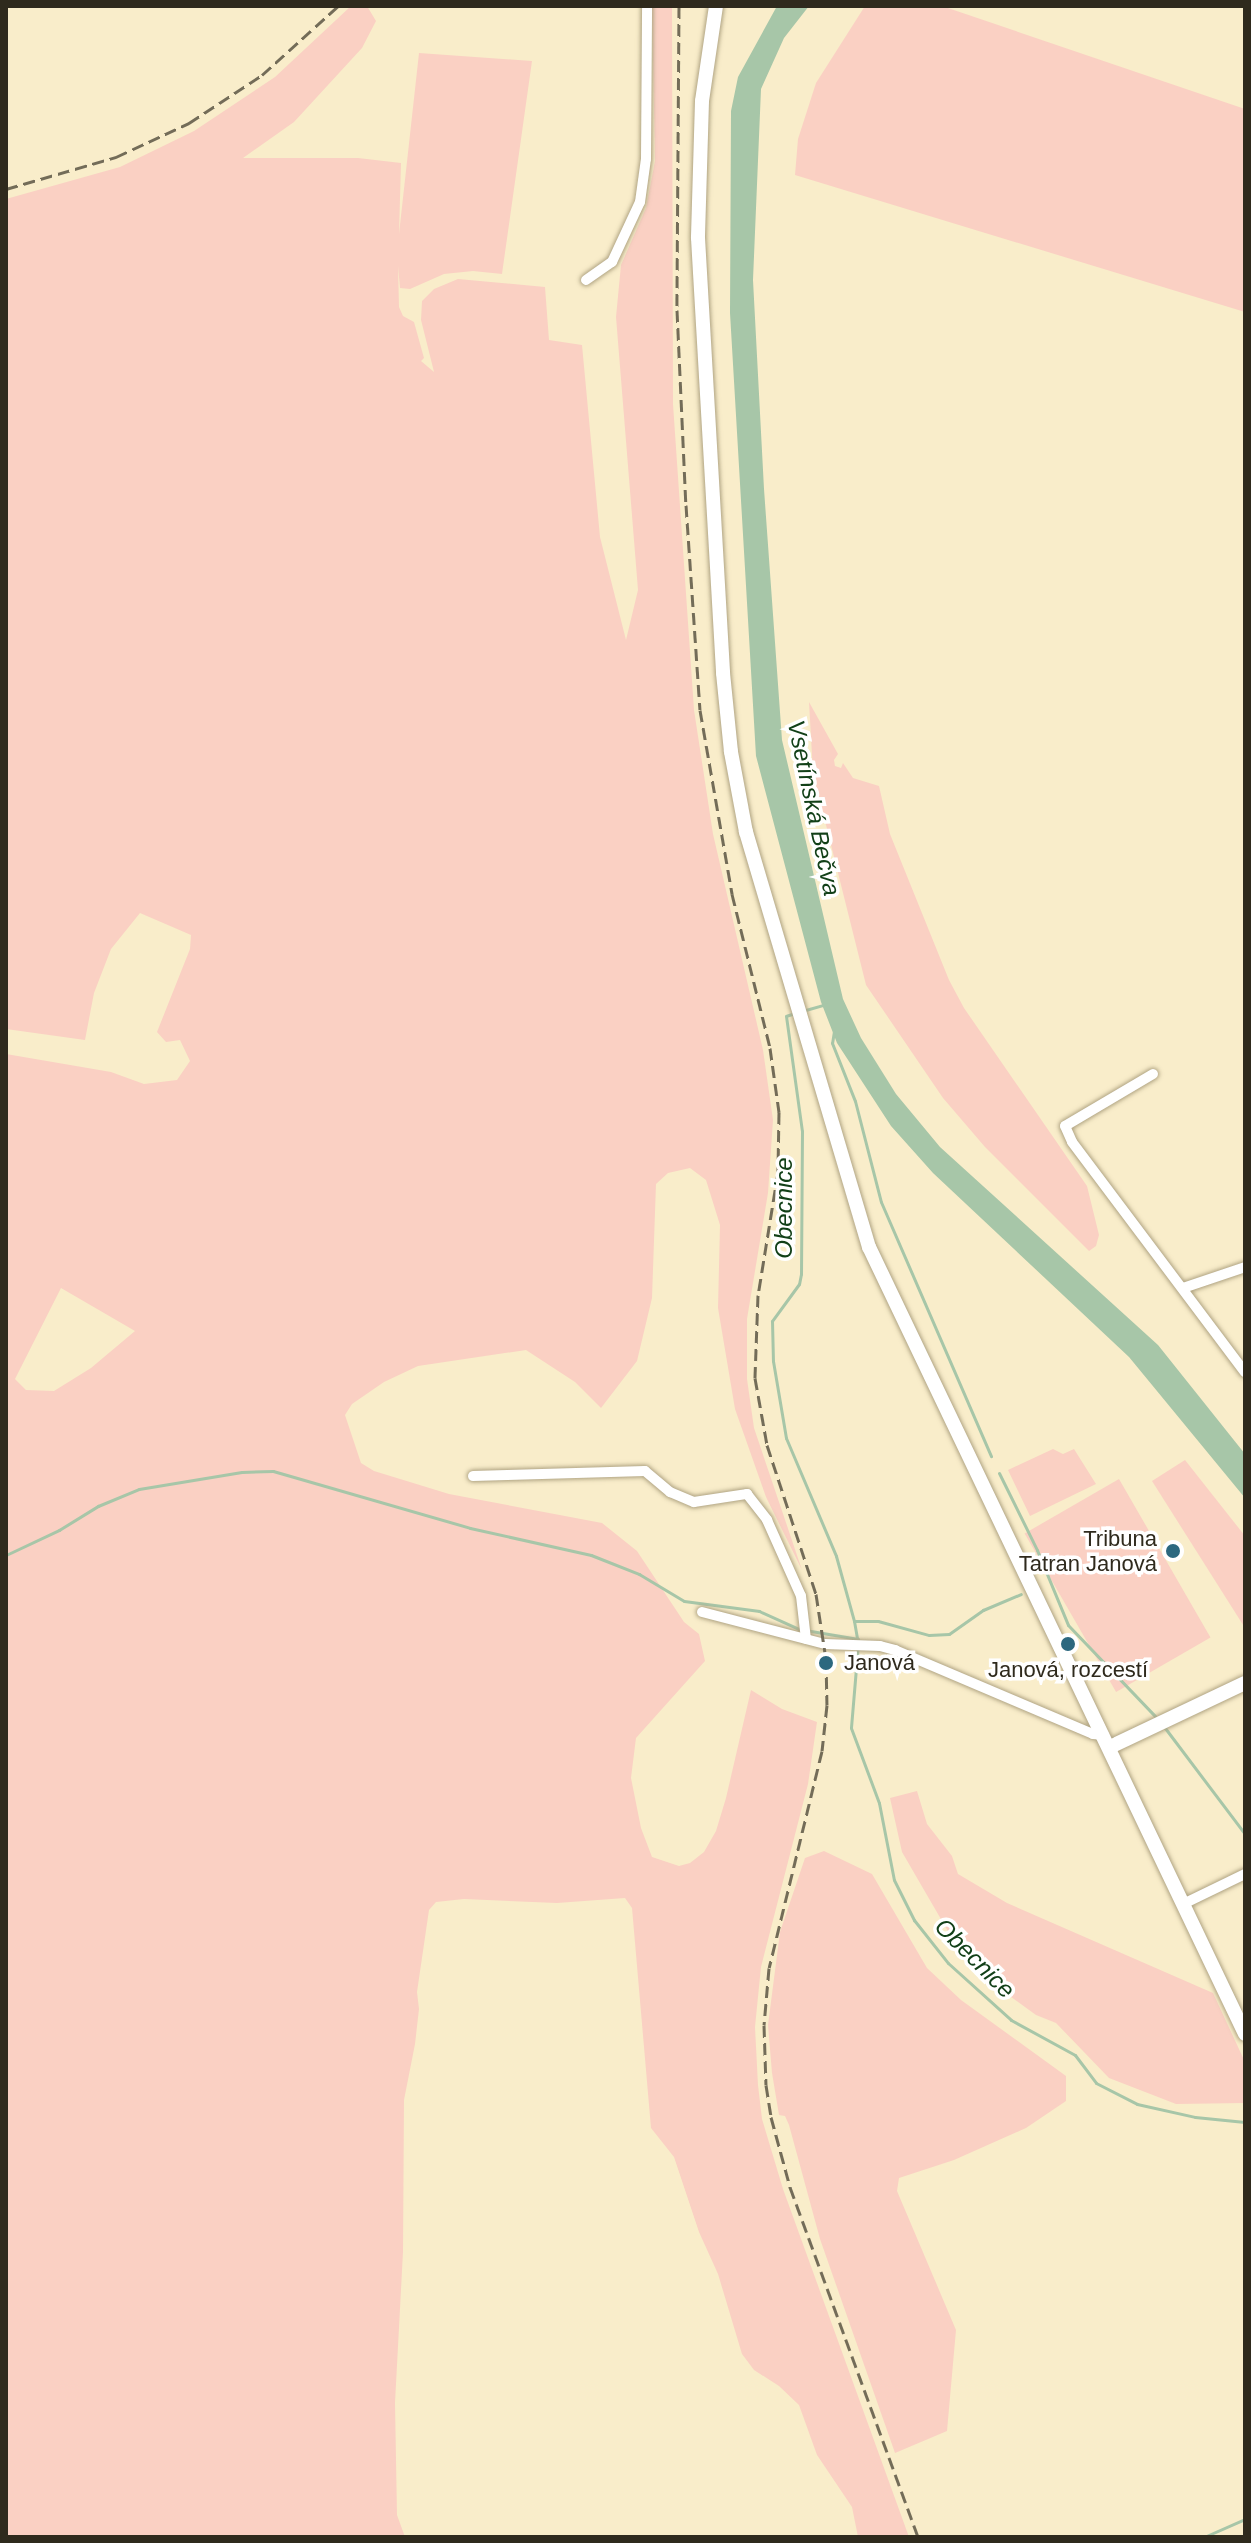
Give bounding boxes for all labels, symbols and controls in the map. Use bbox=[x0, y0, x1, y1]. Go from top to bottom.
water label: Vsetínská Bečva bbox=[781, 718, 847, 898]
water label: Obecnice bbox=[770, 1157, 798, 1259]
place label: Tribuna Tatran Janová bbox=[1019, 1525, 1157, 1576]
marker: Tribuna Tatran Janová bbox=[1164, 1542, 1182, 1560]
marker: Janová, rozcestí bbox=[1059, 1635, 1077, 1653]
place label: Janová bbox=[844, 1650, 915, 1676]
marker: Janová bbox=[815, 1652, 837, 1674]
place label: Janová, rozcestí bbox=[988, 1657, 1148, 1683]
water label: Obecnice bbox=[929, 1912, 1021, 2004]

